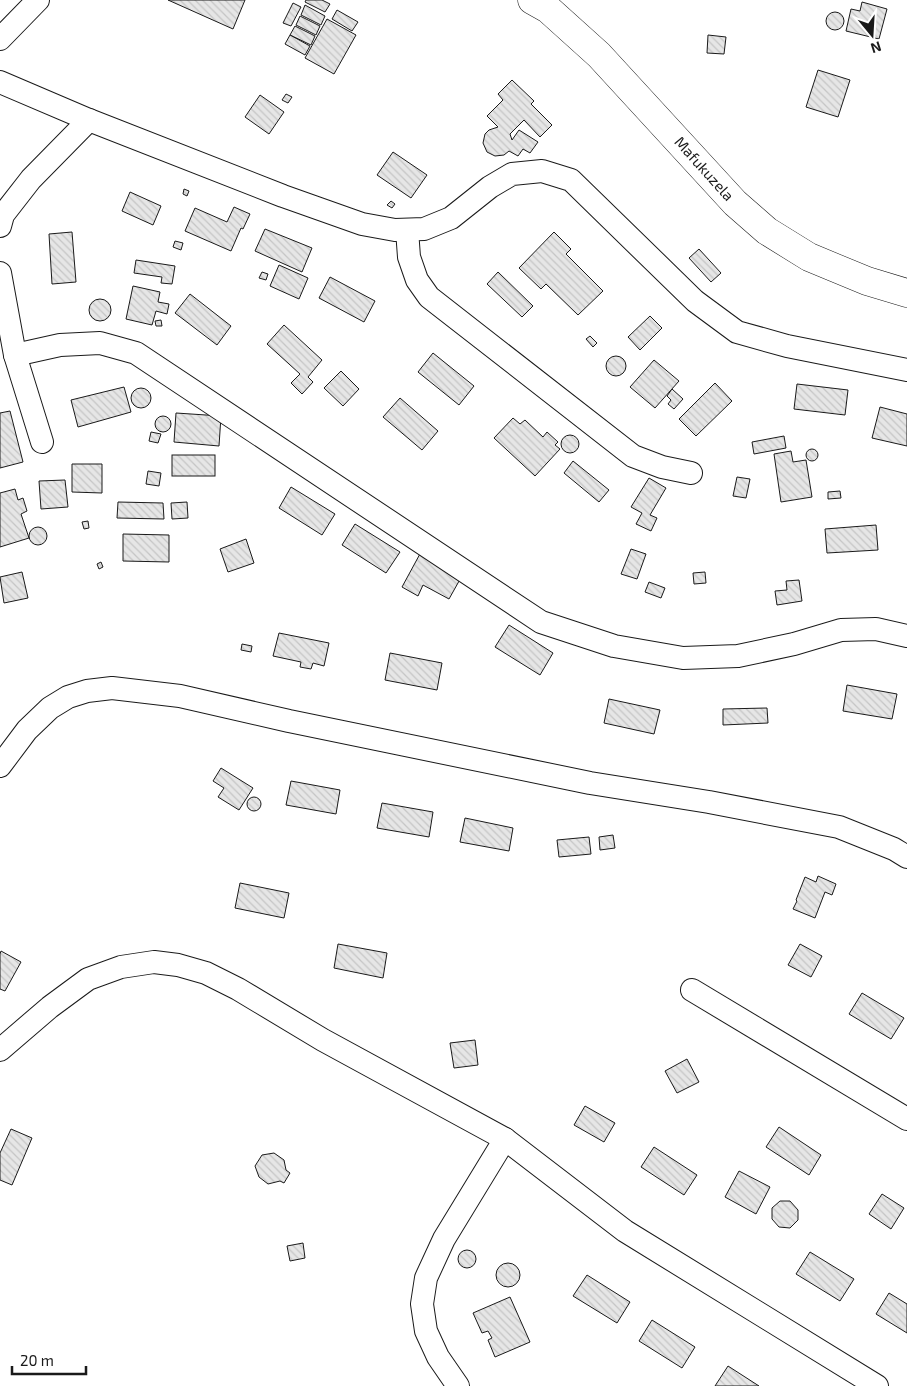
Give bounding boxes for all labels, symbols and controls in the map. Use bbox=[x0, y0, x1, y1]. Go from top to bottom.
north arrow bbox=[847, 10, 897, 60]
text: N bbox=[869, 38, 884, 57]
street label: Mafukuzela bbox=[671, 133, 738, 204]
scale bar bbox=[12, 1344, 86, 1376]
text: 20 m bbox=[20, 1351, 54, 1369]

